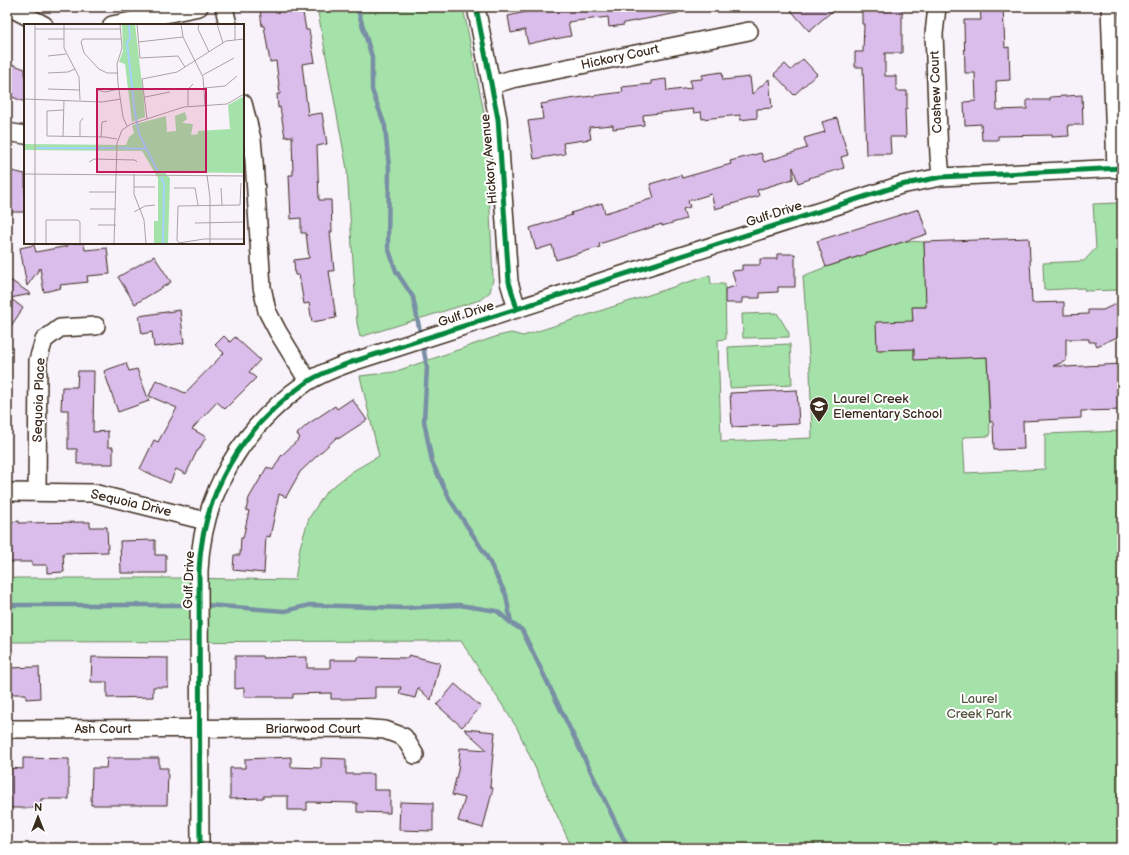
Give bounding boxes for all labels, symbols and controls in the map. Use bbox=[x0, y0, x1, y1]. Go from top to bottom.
inset map bbox=[24, 24, 244, 244]
street label: Hickory Court bbox=[579, 41, 661, 73]
street label: Cashew Court bbox=[927, 50, 945, 134]
street label: Hickory Avenue bbox=[477, 113, 501, 205]
street label: Gulf Drive bbox=[744, 197, 804, 231]
street label: Gulf Drive bbox=[436, 297, 496, 331]
street label: Sequoia Place bbox=[30, 357, 48, 443]
place label: Laurel Creek Elementary School bbox=[833, 391, 942, 422]
school or university icon: Laurel Creek Elementary School bbox=[808, 395, 830, 423]
street label: Sequoia Drive bbox=[89, 486, 173, 520]
street label: Gulf Drive bbox=[180, 550, 198, 609]
park label: Laurel Creek Park bbox=[946, 691, 1012, 722]
street label: Ash Court bbox=[74, 721, 132, 737]
street label: Briarwood Court bbox=[265, 721, 361, 737]
north arrow bbox=[18, 797, 58, 837]
text: N bbox=[34, 801, 42, 814]

